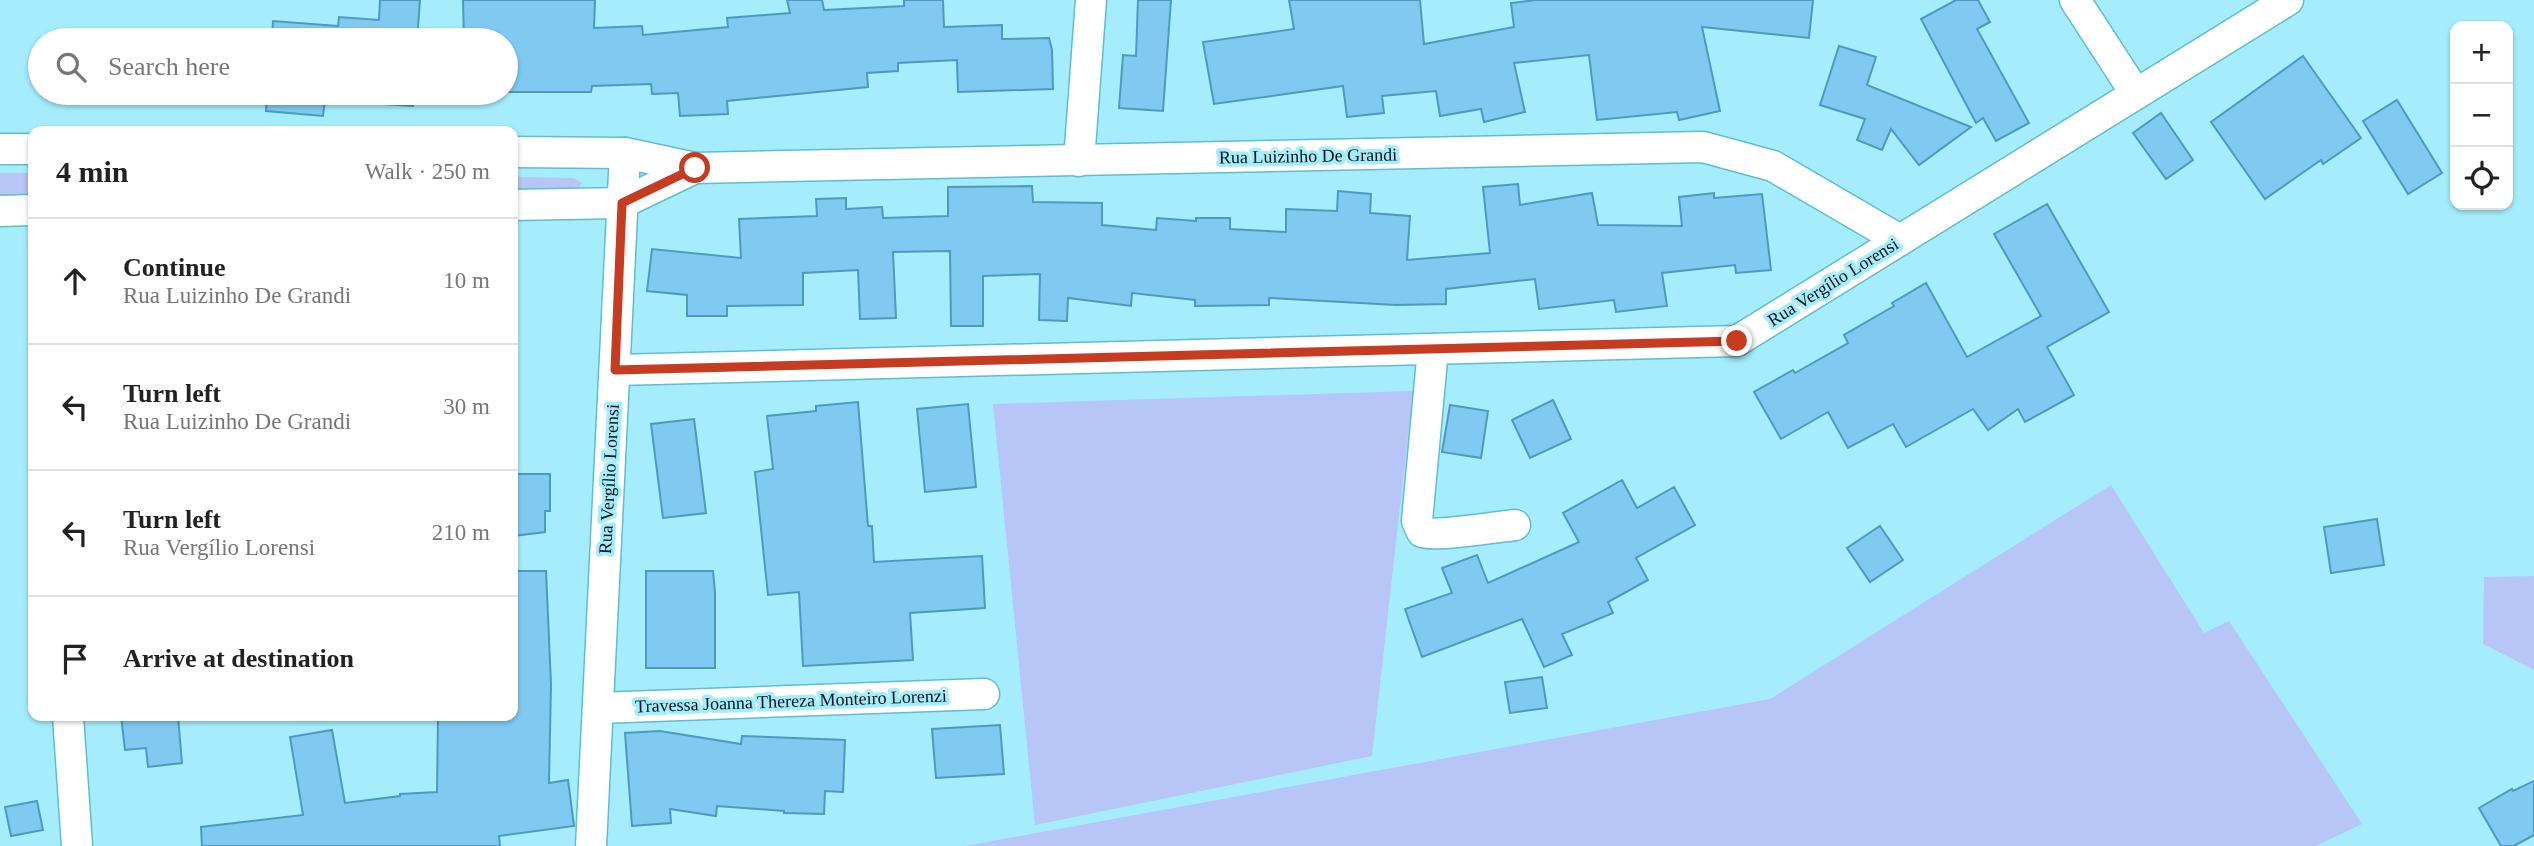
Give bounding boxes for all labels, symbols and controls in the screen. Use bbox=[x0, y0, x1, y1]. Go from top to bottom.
map controls bbox=[2450, 21, 2513, 210]
button: + bbox=[2450, 21, 2513, 84]
search box bbox=[28, 28, 518, 105]
icon: search bbox=[52, 48, 90, 86]
text: Search here bbox=[108, 52, 230, 81]
button: − bbox=[2450, 84, 2513, 147]
street label: Rua Luizinho De Grandi bbox=[1219, 144, 1397, 168]
button: locate bbox=[2450, 147, 2513, 210]
route start bbox=[679, 152, 710, 183]
text: 4 min bbox=[56, 155, 129, 188]
text: Walk · 250 m bbox=[365, 159, 490, 184]
street label: Rua Vergílio Lorensi bbox=[1764, 234, 1902, 330]
text: Continue bbox=[123, 253, 226, 282]
icon: ahead bbox=[56, 262, 94, 300]
text: 10 m bbox=[443, 268, 490, 293]
text: Rua Luizinho De Grandi bbox=[123, 283, 351, 308]
route end bbox=[1721, 325, 1752, 356]
text: Turn left bbox=[123, 379, 221, 408]
icon: left bbox=[56, 388, 94, 426]
text: 30 m bbox=[443, 394, 490, 419]
street label: Rua Vergílio Lorensi bbox=[595, 403, 623, 555]
text: Rua Luizinho De Grandi bbox=[123, 409, 351, 434]
text: Turn left bbox=[123, 505, 221, 534]
icon: left bbox=[56, 514, 94, 552]
text: 210 m bbox=[432, 520, 490, 545]
text: Rua Vergílio Lorensi bbox=[123, 535, 315, 560]
icon: arrive bbox=[56, 640, 94, 678]
text: Arrive at destination bbox=[123, 644, 354, 673]
street label: Travessa Joanna Thereza Monteiro Lorenzi bbox=[635, 686, 947, 716]

